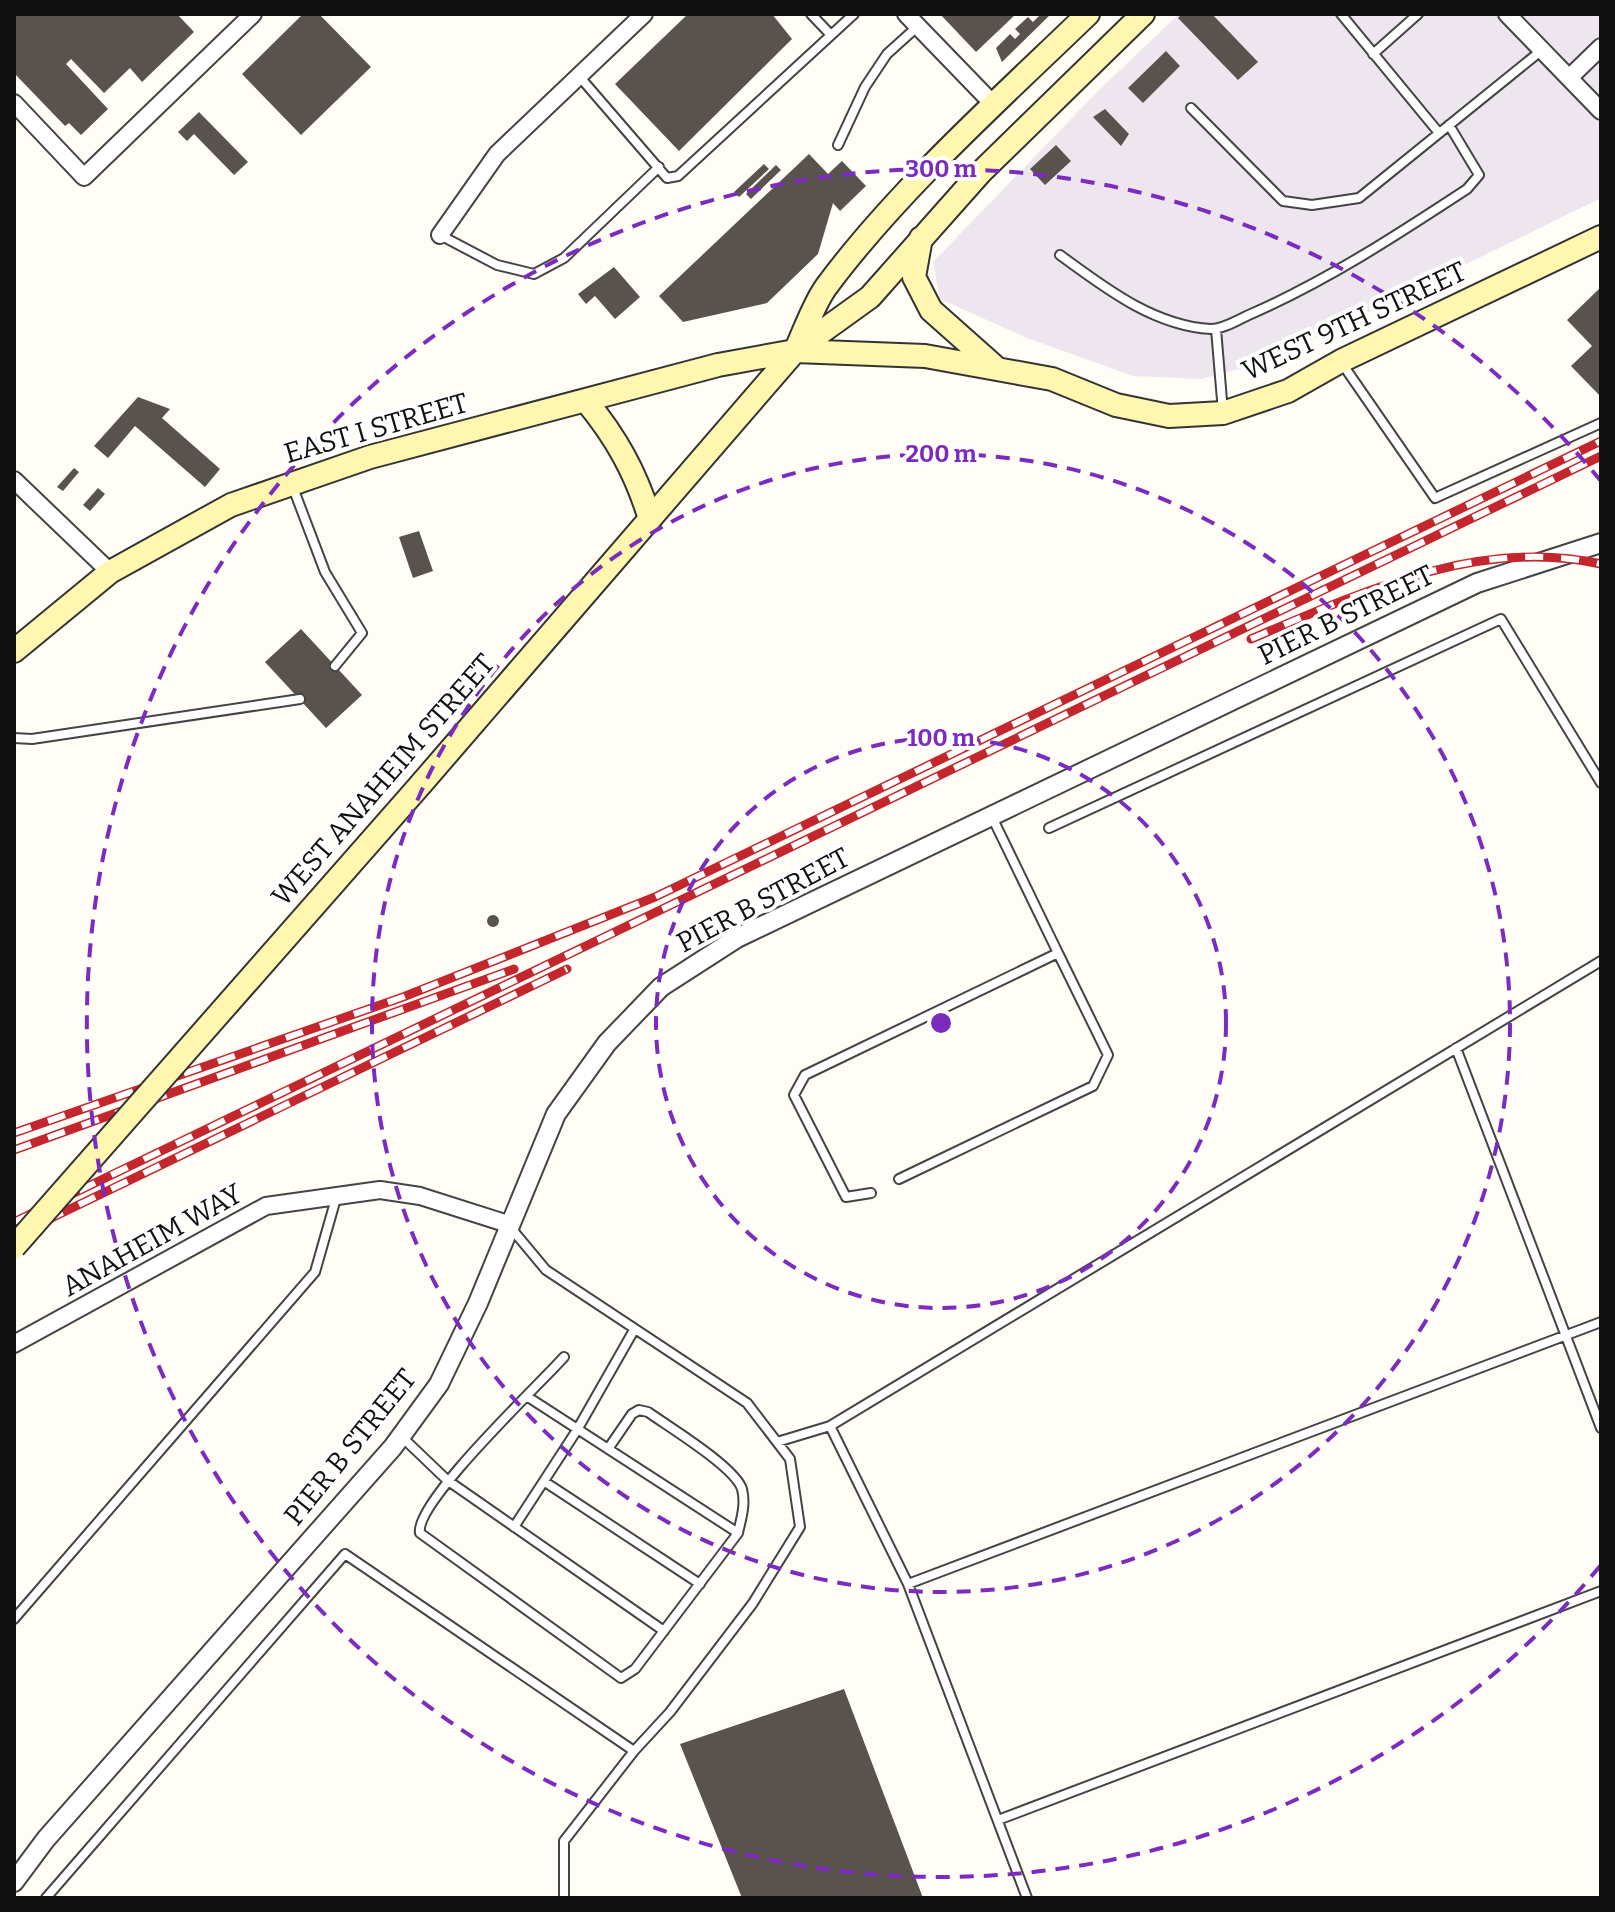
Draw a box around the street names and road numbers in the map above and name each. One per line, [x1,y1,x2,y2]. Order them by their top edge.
street label: WEST 9TH STREET [1237,255,1471,387]
street label: EAST I STREET [280,386,472,470]
street label: PIER B STREET [1253,558,1439,672]
street label: WEST ANAHEIM STREET [265,647,501,913]
street label: PIER B STREET [671,841,855,959]
street label: ANAHEIM WAY [56,1177,248,1303]
street label: PIER B STREET [277,1362,423,1532]

